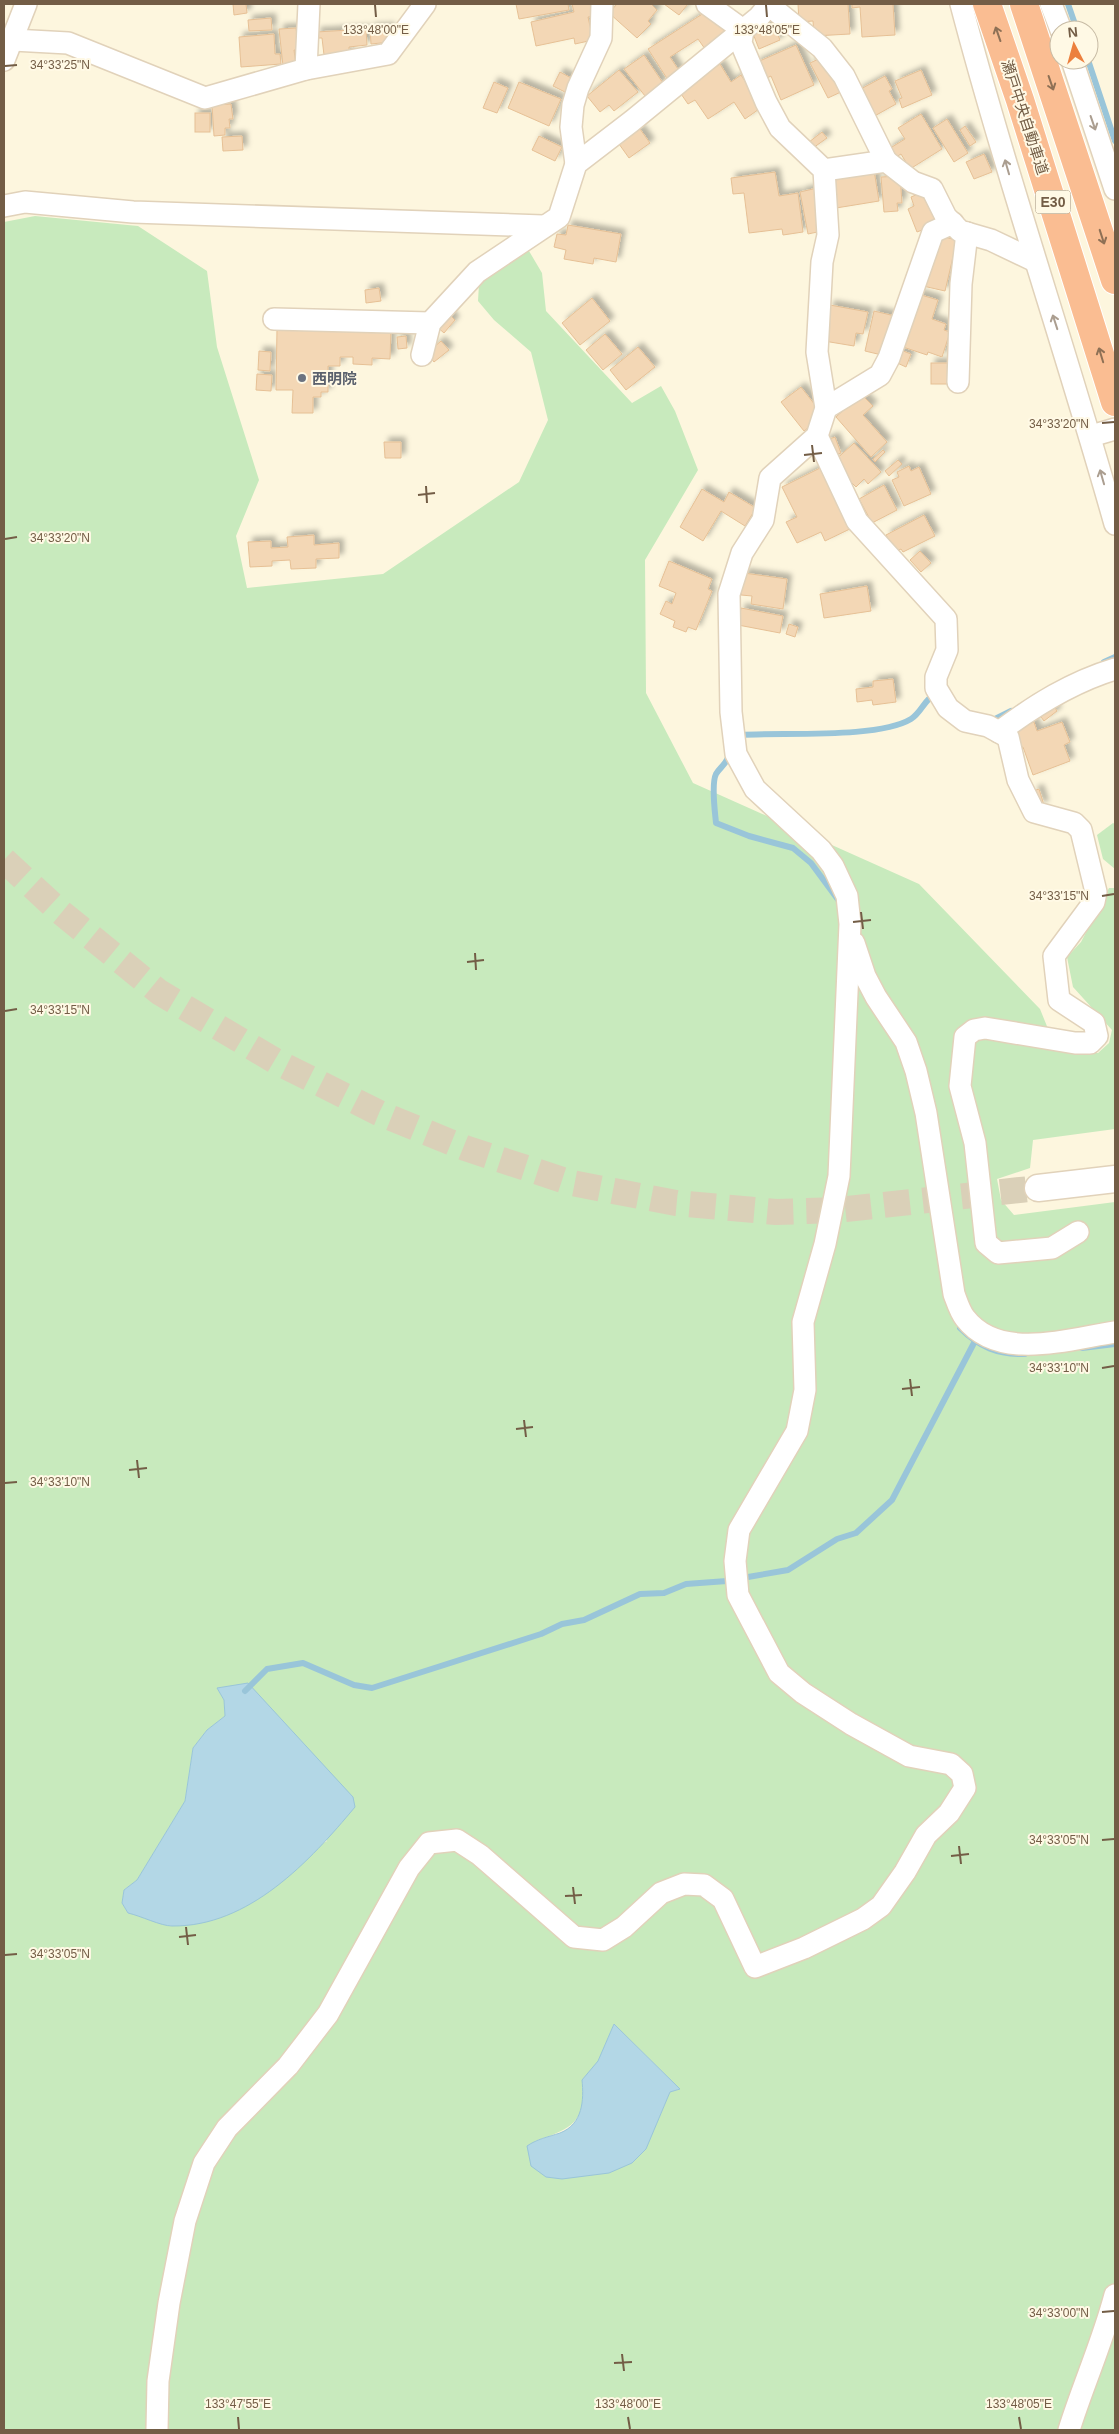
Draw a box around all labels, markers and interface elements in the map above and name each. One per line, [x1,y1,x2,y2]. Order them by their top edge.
north arrow [1049,20,1099,70]
text: 133°48'00"E [343,23,409,37]
text: 133°48'05"E [734,23,800,37]
text: N [1067,24,1079,41]
one-way arrow [992,26,1002,42]
street label: 瀬戸中央自動車道 [998,57,1052,177]
text: 34°33'25"N [30,58,90,72]
one-way arrow [1047,75,1056,90]
one-way arrow [1089,114,1098,130]
one-way arrow [1002,159,1012,175]
road number: E30 [1036,190,1070,213]
one-way arrow [1098,229,1107,245]
one-way arrow [1049,314,1059,330]
one-way arrow [1095,348,1105,364]
place label: 西明院 [312,370,357,387]
marker: 西明院 [296,372,308,384]
text: 34°33'20"N [1029,417,1089,431]
one-way arrow [1097,470,1106,486]
text: 34°33'20"N [30,531,90,545]
text: 34°33'15"N [1029,889,1089,903]
text: 34°33'15"N [30,1003,90,1017]
text: 34°33'10"N [1029,1361,1089,1375]
text: 34°33'10"N [30,1475,90,1489]
text: 34°33'05"N [1029,1833,1089,1847]
text: 34°33'05"N [30,1947,90,1961]
text: 34°33'00"N [1029,2306,1089,2320]
text: 133°47'55"E [205,2397,271,2411]
text: 133°48'00"E [595,2397,661,2411]
text: 133°48'05"E [986,2397,1052,2411]

